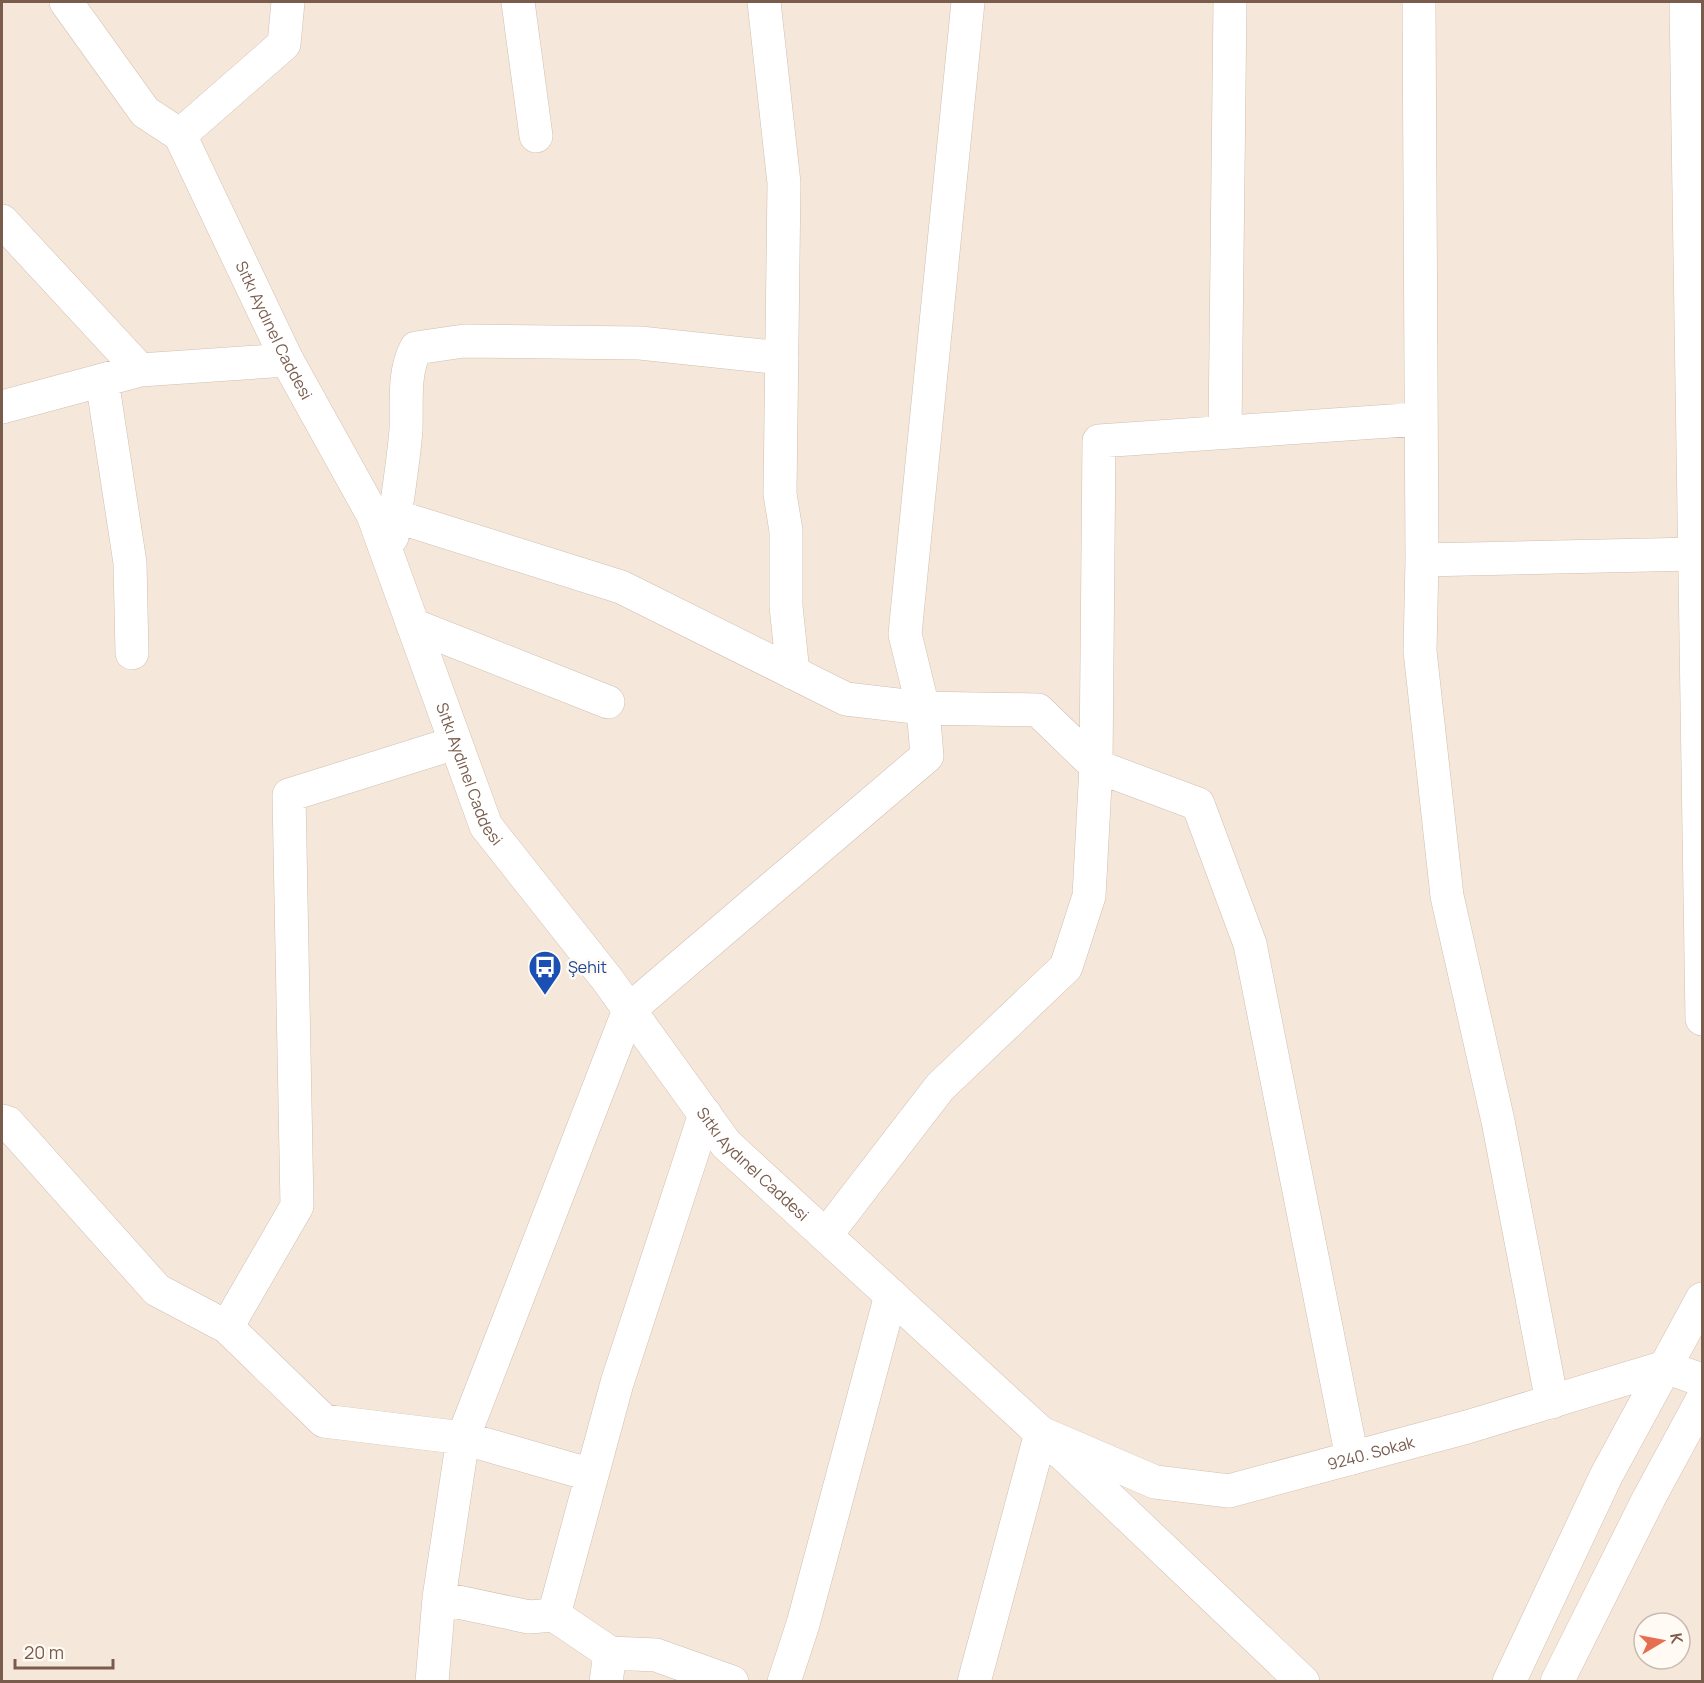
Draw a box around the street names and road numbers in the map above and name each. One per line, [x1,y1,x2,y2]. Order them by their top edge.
street label: Sıtkı Aydınel Caddesi [230,257,318,404]
street label: Sıtkı Aydınel Caddesi [431,699,508,850]
street label: Sıtkı Aydınel Caddesi [692,1103,814,1226]
street label: 9240. Sokak [1325,1430,1418,1475]

